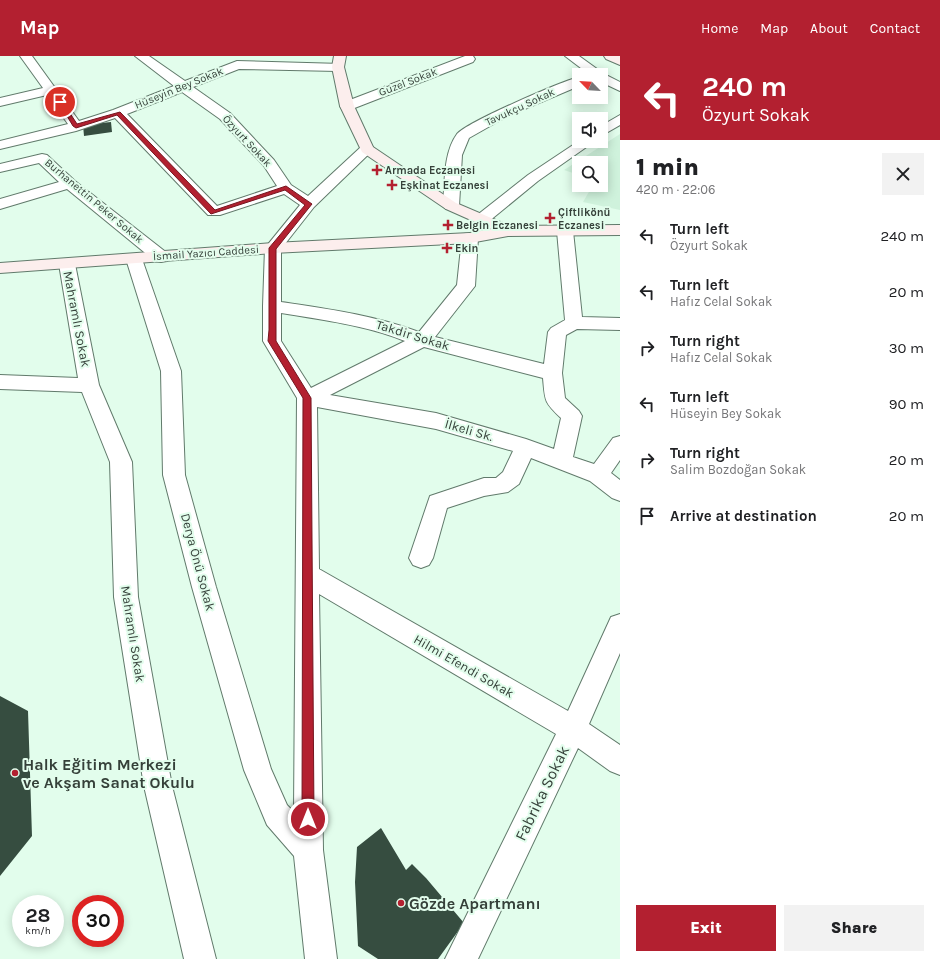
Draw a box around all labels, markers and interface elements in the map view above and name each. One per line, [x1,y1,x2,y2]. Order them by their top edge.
text: Map [20,17,59,39]
text: Home [701,20,738,37]
text: Map [760,20,788,37]
text: About [810,20,848,37]
text: Contact [870,20,920,37]
street label: Hüseyin Bey Sokak [133,64,225,112]
street label: Güzel Sokak [377,65,439,99]
north arrow [572,68,608,104]
map controls [572,68,608,192]
text: 240 m [702,70,787,103]
icon: left [636,72,688,124]
pin [43,85,77,119]
street label: Tavukçu Sokak [483,85,557,129]
icon: arrive [49,91,71,113]
text: Özyurt Sokak [702,104,810,126]
street label: Özyurt Sokak [220,112,275,170]
button: sound [572,112,608,148]
text: 1 min [636,153,699,181]
button: close [882,153,924,195]
street label: Burhanettin Peker Sokak [42,156,146,246]
button: search [572,156,608,192]
place label: Armada Eczanesi [385,164,475,177]
marker: Armada Eczanesi [372,165,382,175]
place label: Eşkinat Eczanesi [400,179,489,192]
marker: Eşkinat Eczanesi [387,180,397,190]
text: 420 m · 22:06 [636,182,715,197]
place label: Çiftlikönü Eczanesi [558,206,610,232]
marker: Çiftlikönü Eczanesi [545,213,555,223]
place label: Belgin Eczanesi [456,219,538,232]
marker: Belgin Eczanesi [443,220,453,230]
text: Turn left [670,220,729,238]
icon: left [636,225,658,247]
text: 240 m [880,227,924,245]
text: Özyurt Sokak [670,238,748,253]
street label: İsmail Yazıcı Caddesi [153,242,259,263]
place label: Ekin [455,242,478,255]
marker: Ekin [442,243,452,253]
street label: Mahramlı Sokak [60,270,94,368]
text: Turn left [670,276,729,294]
icon: left [636,281,658,303]
text: 20 m [889,283,924,301]
text: Hafız Celal Sokak [670,294,772,309]
street label: Takdir Sokak [374,317,452,353]
text: Turn right [670,332,740,350]
icon: right [636,337,658,359]
text: 30 m [889,339,924,357]
text: Hafız Celal Sokak [670,350,772,365]
text: Turn left [670,388,729,406]
icon: left [636,393,658,415]
text: 90 m [889,395,924,413]
text: Hüseyin Bey Sokak [670,406,782,421]
street label: İlkeli Sk. [443,416,495,444]
text: Turn right [670,444,740,462]
icon: right [636,449,658,471]
text: 20 m [889,451,924,469]
text: Salim Bozdoğan Sokak [670,462,806,477]
icon: arrive [636,505,658,527]
text: Arrive at destination [670,507,817,525]
text: 20 m [889,507,924,525]
street label: Derya Önü Sokak [178,511,219,612]
street label: Mahramlı Sokak [118,585,148,683]
street label: Hilmi Efendi Sokak [411,631,517,701]
street label: Fabrika Sokak [511,742,573,844]
place label: Halk Eğitim Merkezi ve Akşam Sanat Okulu [23,755,195,792]
marker: Halk Eğitim Merkezi ve Akşam Sanat Okulu [10,768,20,778]
position arrow [287,798,329,840]
place label: Gözde Apartmanı [409,894,541,913]
speed limit sign: 30 [72,895,124,947]
marker: Gözde Apartmanı [396,898,406,908]
text: 28 [25,904,51,927]
button: Exit [636,905,776,951]
button: Share [784,905,924,951]
text: km/h [25,925,51,937]

